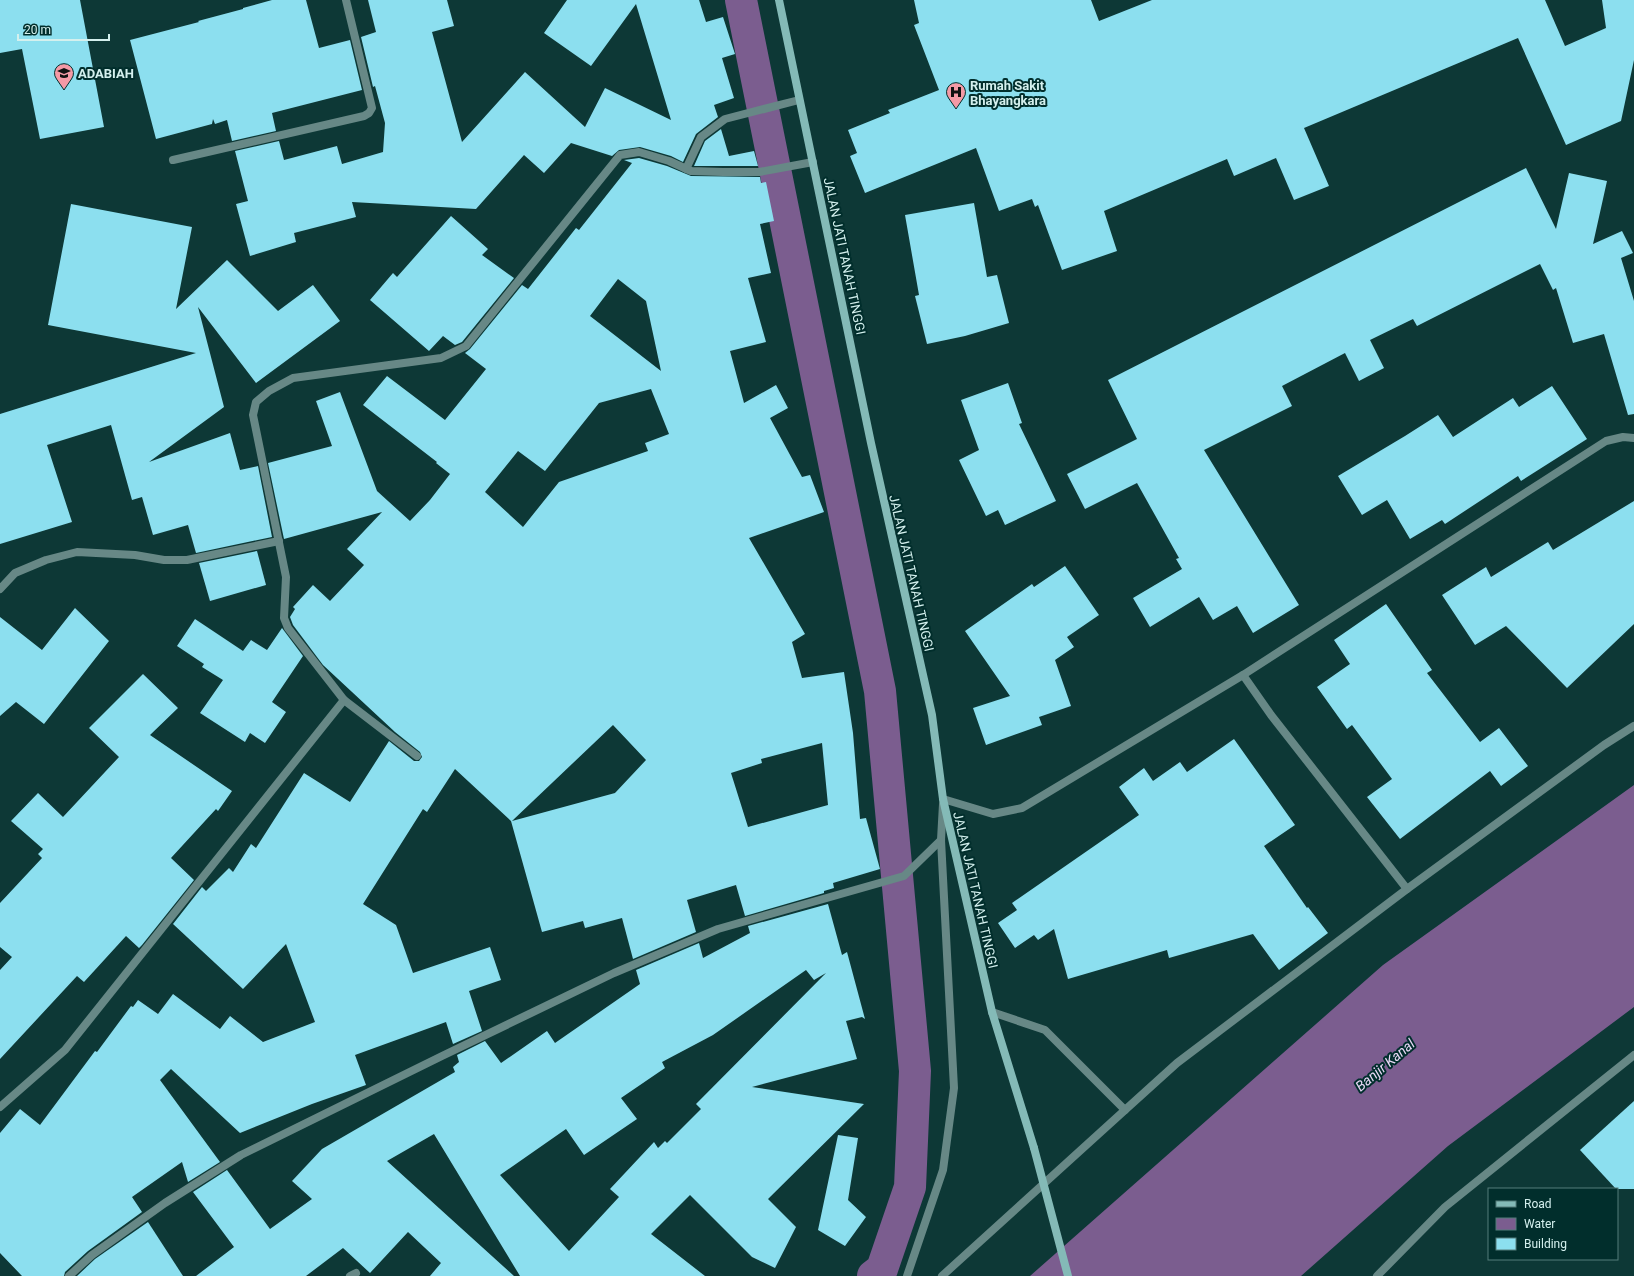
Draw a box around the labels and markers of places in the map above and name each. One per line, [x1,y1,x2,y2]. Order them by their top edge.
school or university icon: ADABIAH [53,62,75,90]
place label: ADABIAH [78,66,134,81]
place label: Rumah Sakit Bhayangkara [970,78,1046,108]
hospital icon: Rumah Sakit Bhayangkara [945,81,967,109]

